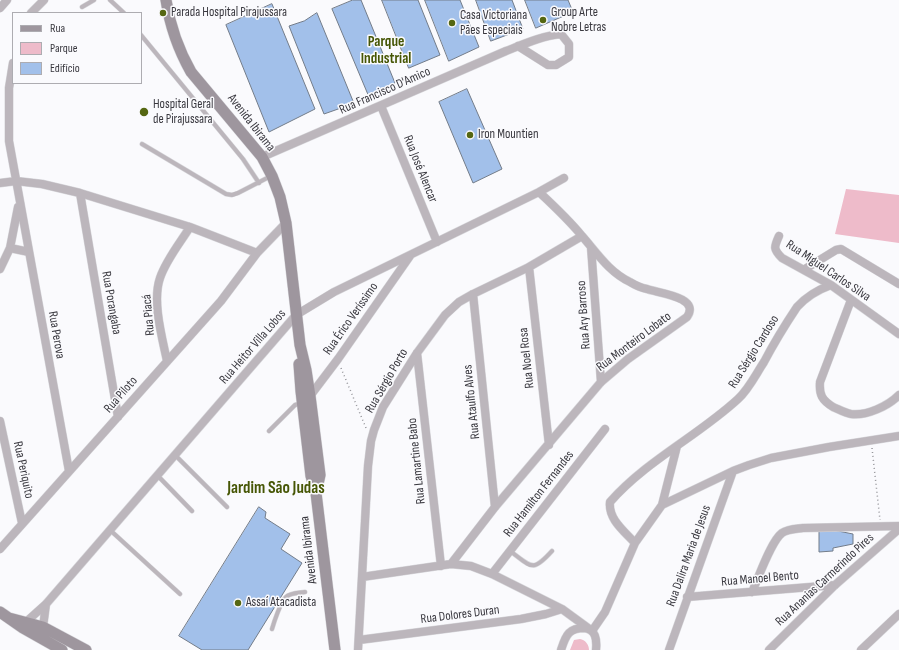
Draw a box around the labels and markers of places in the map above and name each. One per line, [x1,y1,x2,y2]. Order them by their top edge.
place label: Parada Hospital Pirajussara [171,5,287,21]
place label: Group Arte Nobre Letras [551,5,606,36]
marker: Parada Hospital Pirajussara [158,8,168,18]
place label: Casa Victoriana Pães Especiais [460,8,527,39]
marker: Group Arte Nobre Letras [538,15,548,25]
marker: Casa Victoriana Pães Especiais [447,18,457,28]
place label: Hospital Geral de Pirajussara [153,97,214,128]
marker: Hospital Geral de Pirajussara [138,106,150,118]
place label: Iron Mountien [478,127,539,143]
marker: Iron Mountien [465,130,475,140]
place label: Assaí Atacadista [246,595,316,611]
marker: Assaí Atacadista [233,598,243,608]

